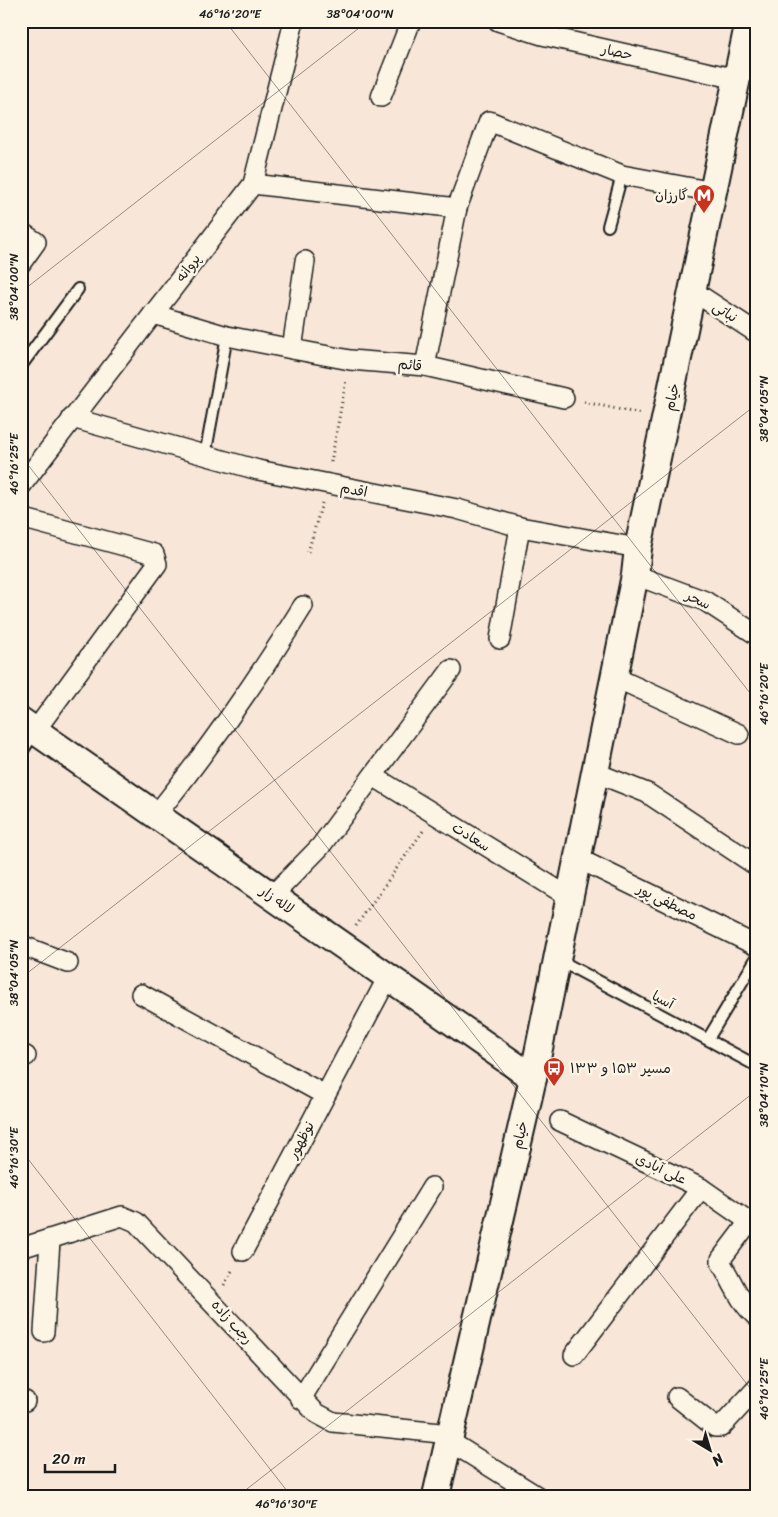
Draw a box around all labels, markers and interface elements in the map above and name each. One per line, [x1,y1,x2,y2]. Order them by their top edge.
text: 46°16'20"E [199,3,262,25]
text: 38°04'00"N [327,3,394,25]
street label: حصار [598,36,635,68]
place label: گارزان [655,183,688,208]
metro station icon: گارزان [692,183,716,214]
street label: پروانه [169,248,207,288]
text: 38°04'00"N [3,253,25,320]
street label: نباتی [707,294,743,330]
street label: قائم [397,351,423,379]
text: 38°04'05"N [753,375,775,442]
street label: خیام [657,381,687,413]
text: 46°16'25"E [3,432,25,495]
street label: اقدم [338,475,370,505]
street label: سحر [680,583,715,617]
text: 46°16'20"E [753,662,775,725]
street label: سعادت [447,815,495,859]
street label: مصطفی پور [632,876,702,927]
street label: لاله زار [254,878,299,921]
text: 38°04'05"N [3,939,25,1006]
street label: آسیا [647,984,679,1017]
bus stop icon: مسیر ۱۵۳ و ۱۳۳ [542,1056,566,1087]
place label: مسیر ۱۵۳ و ۱۳۳ [570,1056,671,1081]
text: 38°04'10"N [753,1062,775,1127]
street label: نوظهور [280,1117,321,1164]
street label: خیام [505,1119,535,1151]
text: 46°16'30"E [3,1126,25,1189]
street label: علی آبادی [631,1146,691,1192]
street label: رجب زاده [205,1294,259,1350]
text: 46°16'25"E [753,1357,775,1420]
north arrow [686,1424,736,1474]
scale bar [45,1442,115,1474]
text: 20 m [52,1446,86,1472]
text: N [706,1446,730,1473]
text: 46°16'30"E [255,1493,318,1515]

